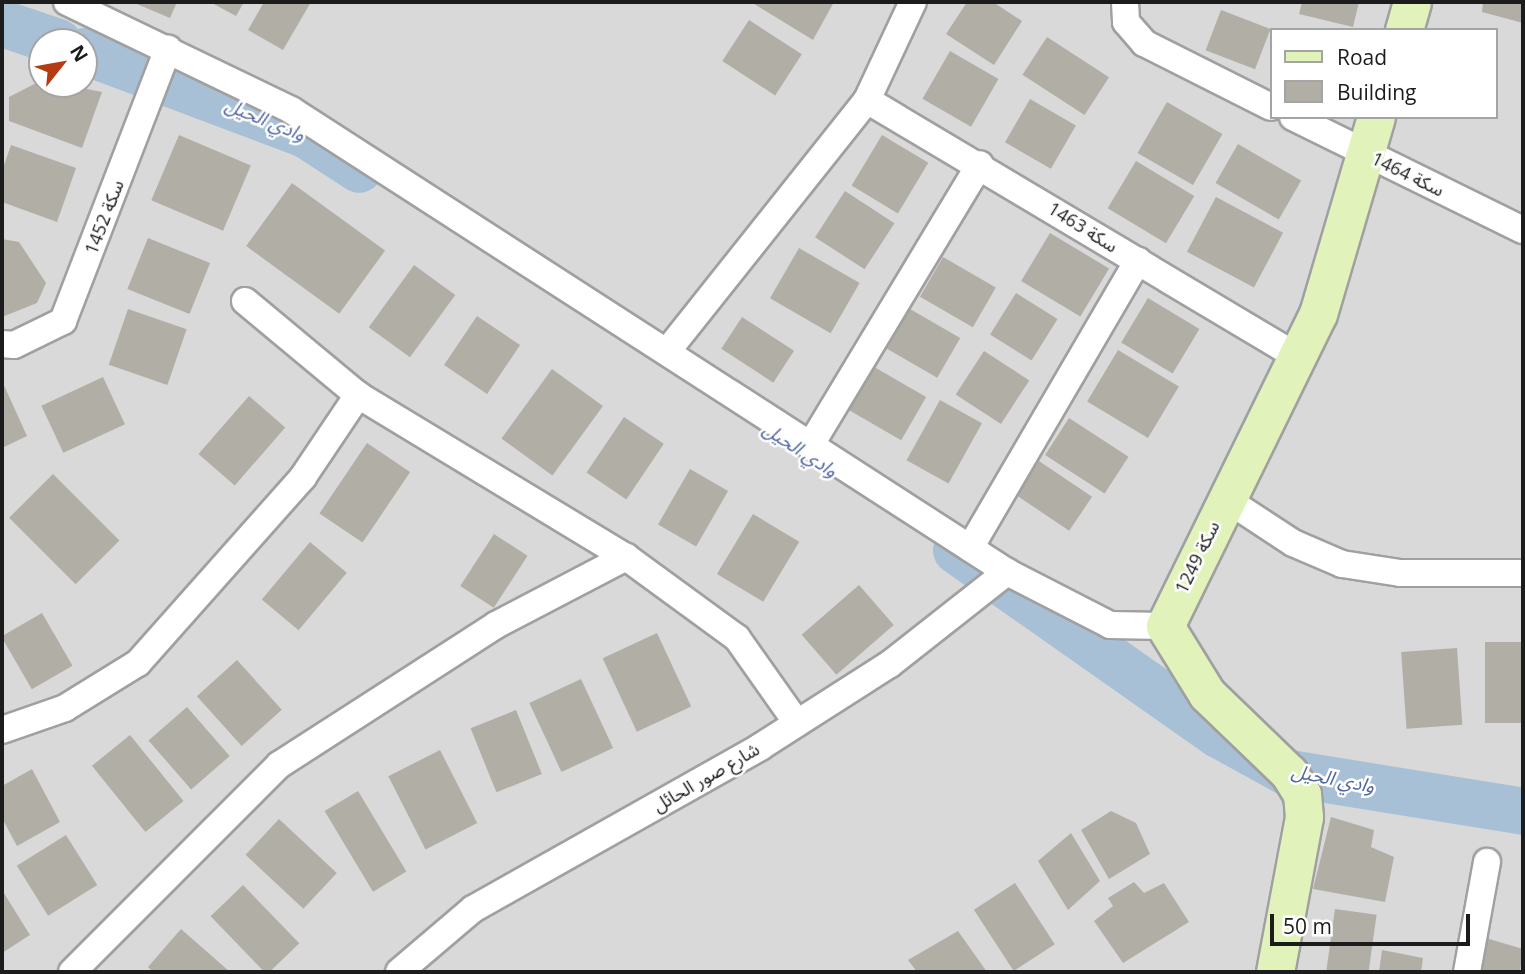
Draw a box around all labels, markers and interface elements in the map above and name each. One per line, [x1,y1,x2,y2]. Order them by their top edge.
north arrow [28,28,98,98]
legend [1270,28,1497,119]
text: N [64,40,94,67]
text: Road [1337,43,1387,71]
text: Building [1337,78,1416,106]
water label: وادي الحيل [222,94,308,146]
street label: سكة 1464 [1368,147,1448,201]
street label: سكة 1452 [80,177,128,257]
street label: سكة 1463 [1044,197,1122,257]
water label: وادي الحيل [759,418,841,482]
street label: سكة 1249 [1170,517,1224,597]
street label: شارع صور الحائل [649,738,763,816]
water label: وادي الحيل [1290,760,1376,798]
scale bar [1273,900,1472,944]
text: 50 m [1283,912,1332,940]

